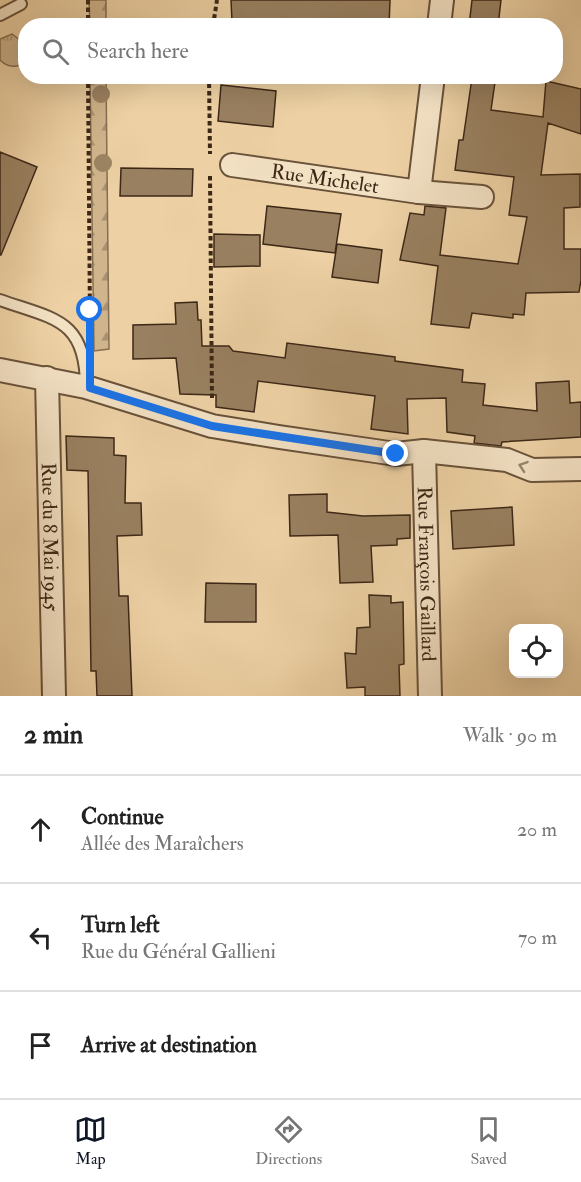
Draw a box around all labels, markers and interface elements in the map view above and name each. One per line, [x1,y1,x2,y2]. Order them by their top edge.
search box [18,18,563,84]
icon: search [39,35,72,68]
text: Search here [87,37,189,65]
street label: Rue Michelet [270,158,381,199]
route start [76,296,102,322]
route end [382,440,408,466]
one-way arrow [518,461,529,474]
street label: Rue du 8 Mai 1945 [36,462,65,612]
street label: Rue François Gaillard [412,486,442,662]
map controls [509,624,563,678]
button: locate [509,624,563,678]
text: 2 min [24,719,83,751]
text: Walk · 90 m [463,723,557,748]
text: Continue [81,803,164,831]
icon: ahead [24,813,57,846]
text: 20 m [517,817,557,842]
text: Allée des Maraîchers [81,831,244,856]
text: Turn left [81,911,160,939]
icon: left [24,921,57,954]
text: 70 m [518,925,557,950]
text: Rue du Général Gallieni [81,939,276,964]
icon: arrive [24,1029,57,1062]
text: Arrive at destination [81,1031,257,1059]
tab: Map [74,1113,107,1169]
tab: Directions [255,1113,322,1169]
tab: Saved [470,1113,507,1169]

